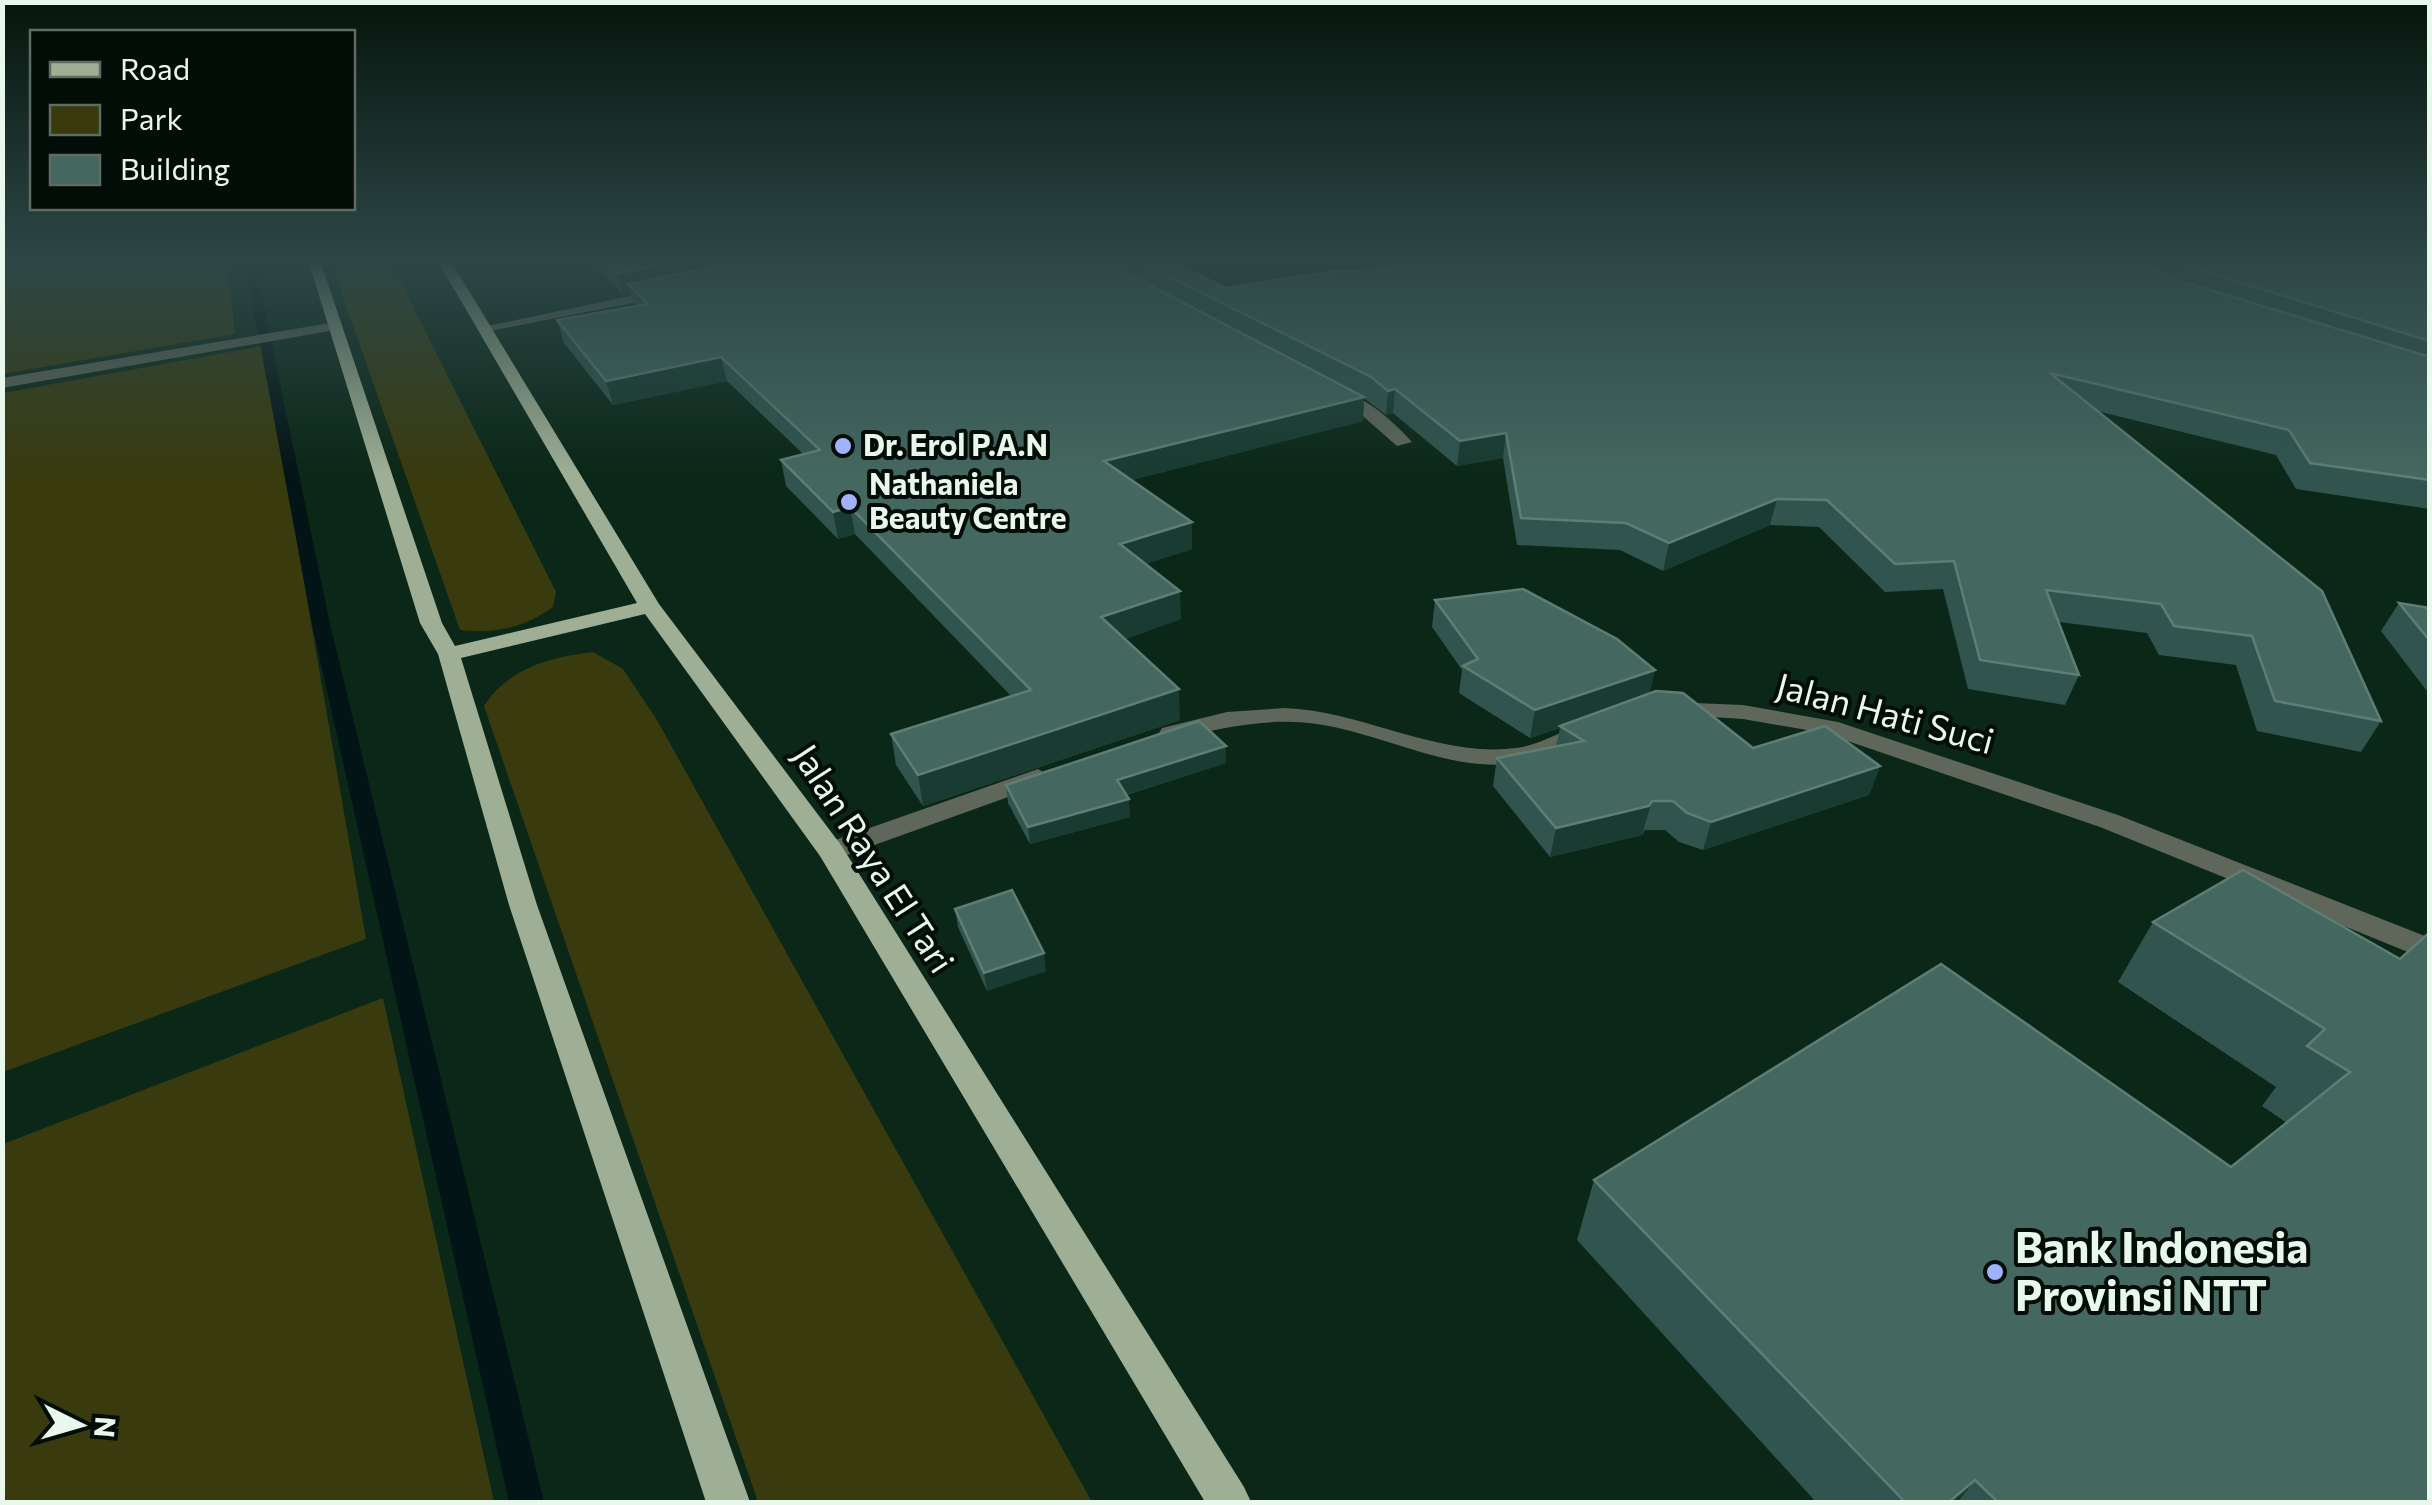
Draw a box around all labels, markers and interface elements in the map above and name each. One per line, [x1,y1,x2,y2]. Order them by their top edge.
legend [30,30,355,210]
text: Road [120,49,190,86]
text: Park [120,99,183,136]
text: Building [120,149,230,186]
place label: Dr. Erol P.A.N [863,425,1048,462]
marker: Dr. Erol P.A.N [832,435,854,457]
place label: Nathaniela Beauty Centre [869,464,1067,535]
marker: Nathaniela Beauty Centre [838,491,860,513]
street label: Jalan Hati Suci [1772,662,1999,761]
street label: Jalan Raya El Tari [785,735,965,980]
place label: Bank Indonesia Provinsi NTT [2015,1220,2308,1320]
marker: Bank Indonesia Provinsi NTT [1984,1261,2006,1283]
north arrow [30,1375,130,1475]
text: N [88,1415,124,1439]

